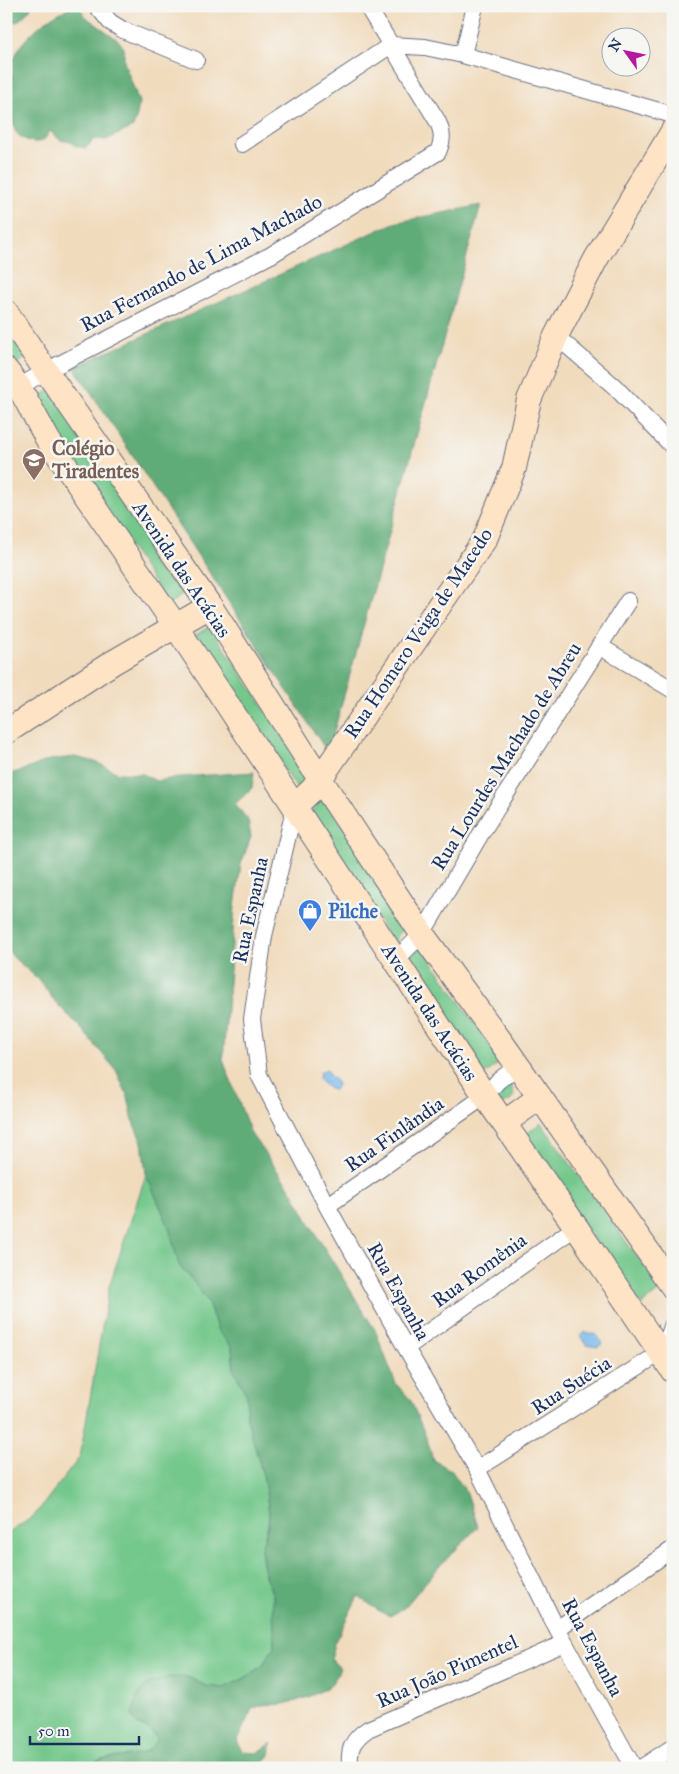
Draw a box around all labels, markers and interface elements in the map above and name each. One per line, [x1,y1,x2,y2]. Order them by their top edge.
north arrow [602,28,652,78]
text: N [605,35,626,55]
street label: Rua Fernando de Lima Machado [76,189,326,337]
place label: Colégio Tiradentes [51,436,140,483]
school or university icon: Colégio Tiradentes [21,447,47,481]
street label: Avenida das Acácias [127,495,237,642]
street label: Rua Homero Veiga de Macedo [339,523,498,743]
street label: Rua Lourdes Machado de Abreu [426,637,586,874]
street label: Rua Espanha [227,854,273,965]
shop icon: Pilche [297,898,323,932]
place label: Pilche [328,899,379,923]
street label: Avenida das Acácias [376,938,483,1085]
street label: Rua Finlândia [340,1091,449,1177]
street label: Rua Romênia [427,1227,531,1312]
street label: Rua Espanha [362,1238,436,1344]
street label: Rua Suécia [527,1350,616,1420]
street label: Rua Espanha [557,1594,629,1701]
street label: Rua João Pimentel [373,1629,522,1714]
scale bar [30,1714,139,1746]
text: 50 m [38,1722,70,1740]

